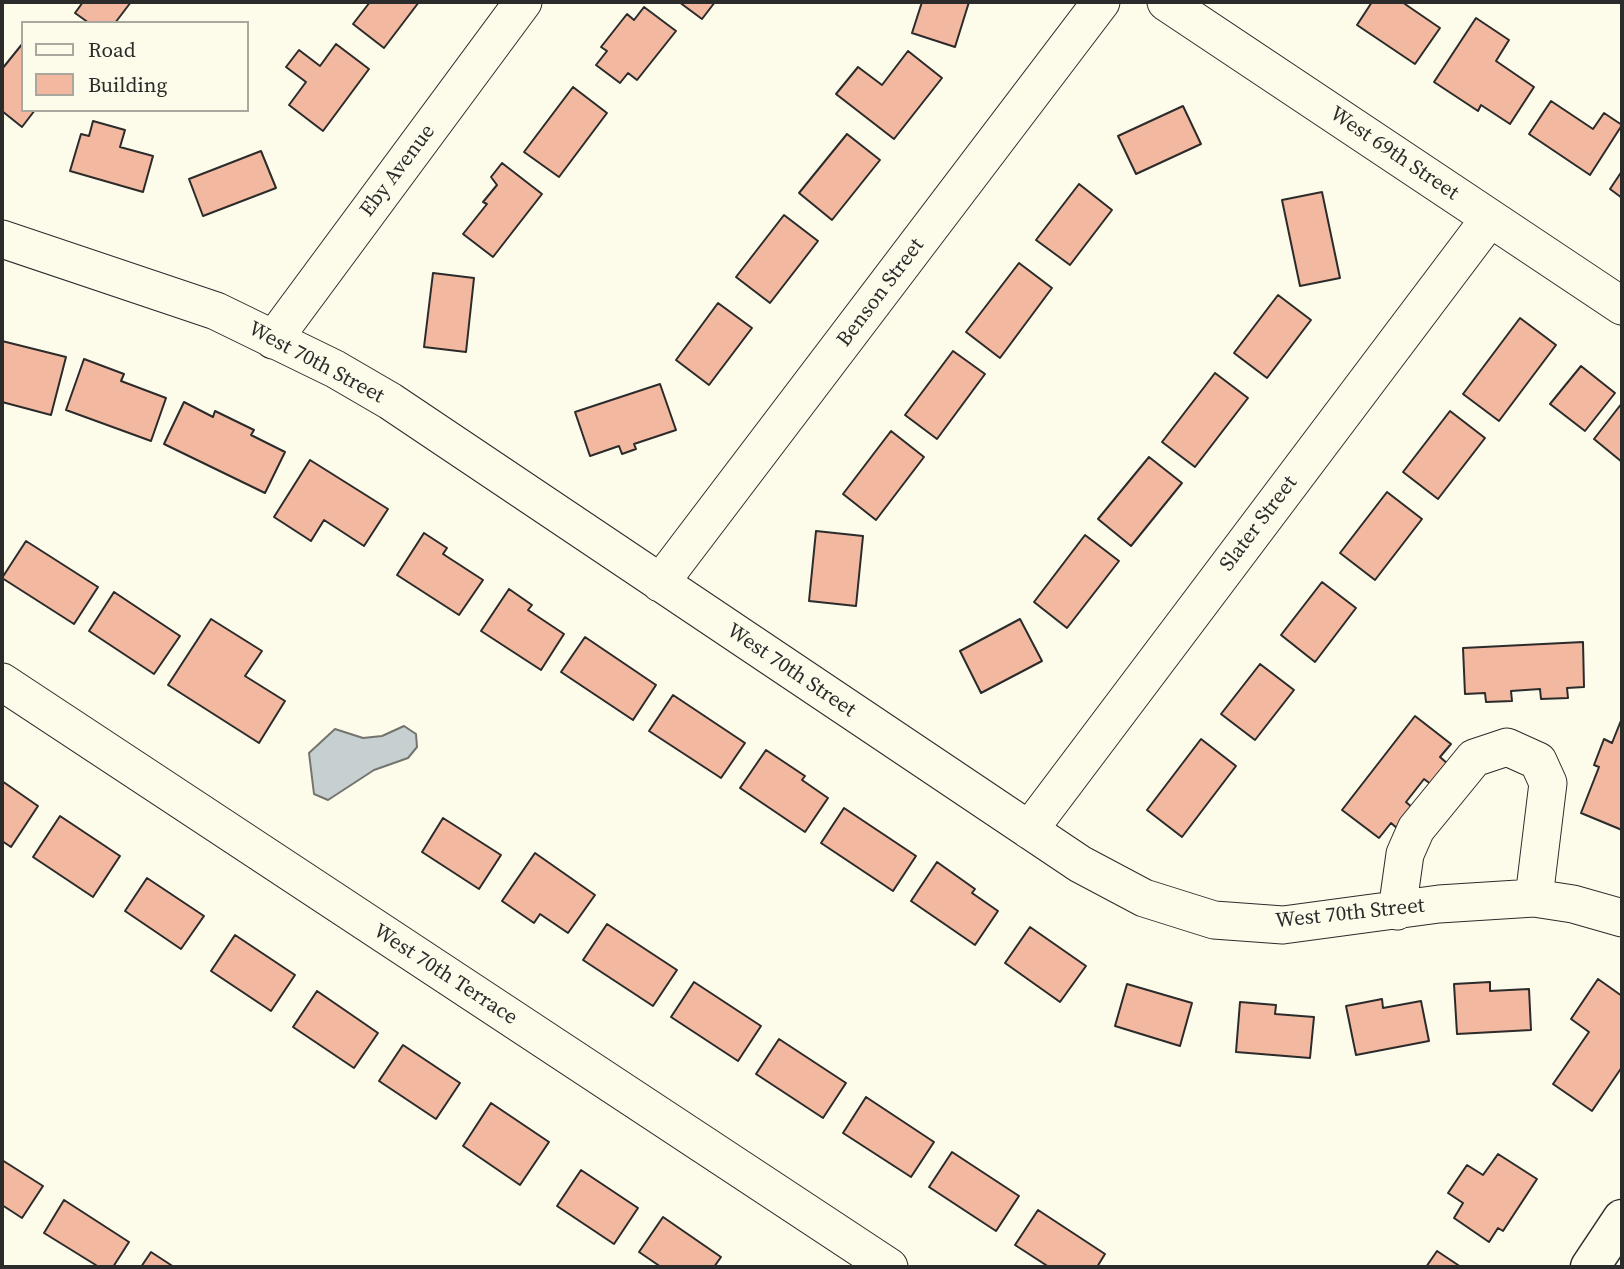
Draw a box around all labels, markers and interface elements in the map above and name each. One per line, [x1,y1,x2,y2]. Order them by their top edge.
legend [21,21,248,112]
text: Road [88,35,136,64]
text: Building [88,70,167,99]
street label: West 69th Street [1325,102,1463,206]
street label: Eby Avenue [355,120,441,222]
street label: Benson Street [832,234,930,352]
street label: West 70th Street [244,317,388,409]
street label: Slater Street [1215,471,1303,577]
street label: West 70th Street [722,619,860,723]
street label: West 70th Street [1274,894,1426,934]
street label: West 70th Terrace [368,919,522,1031]

